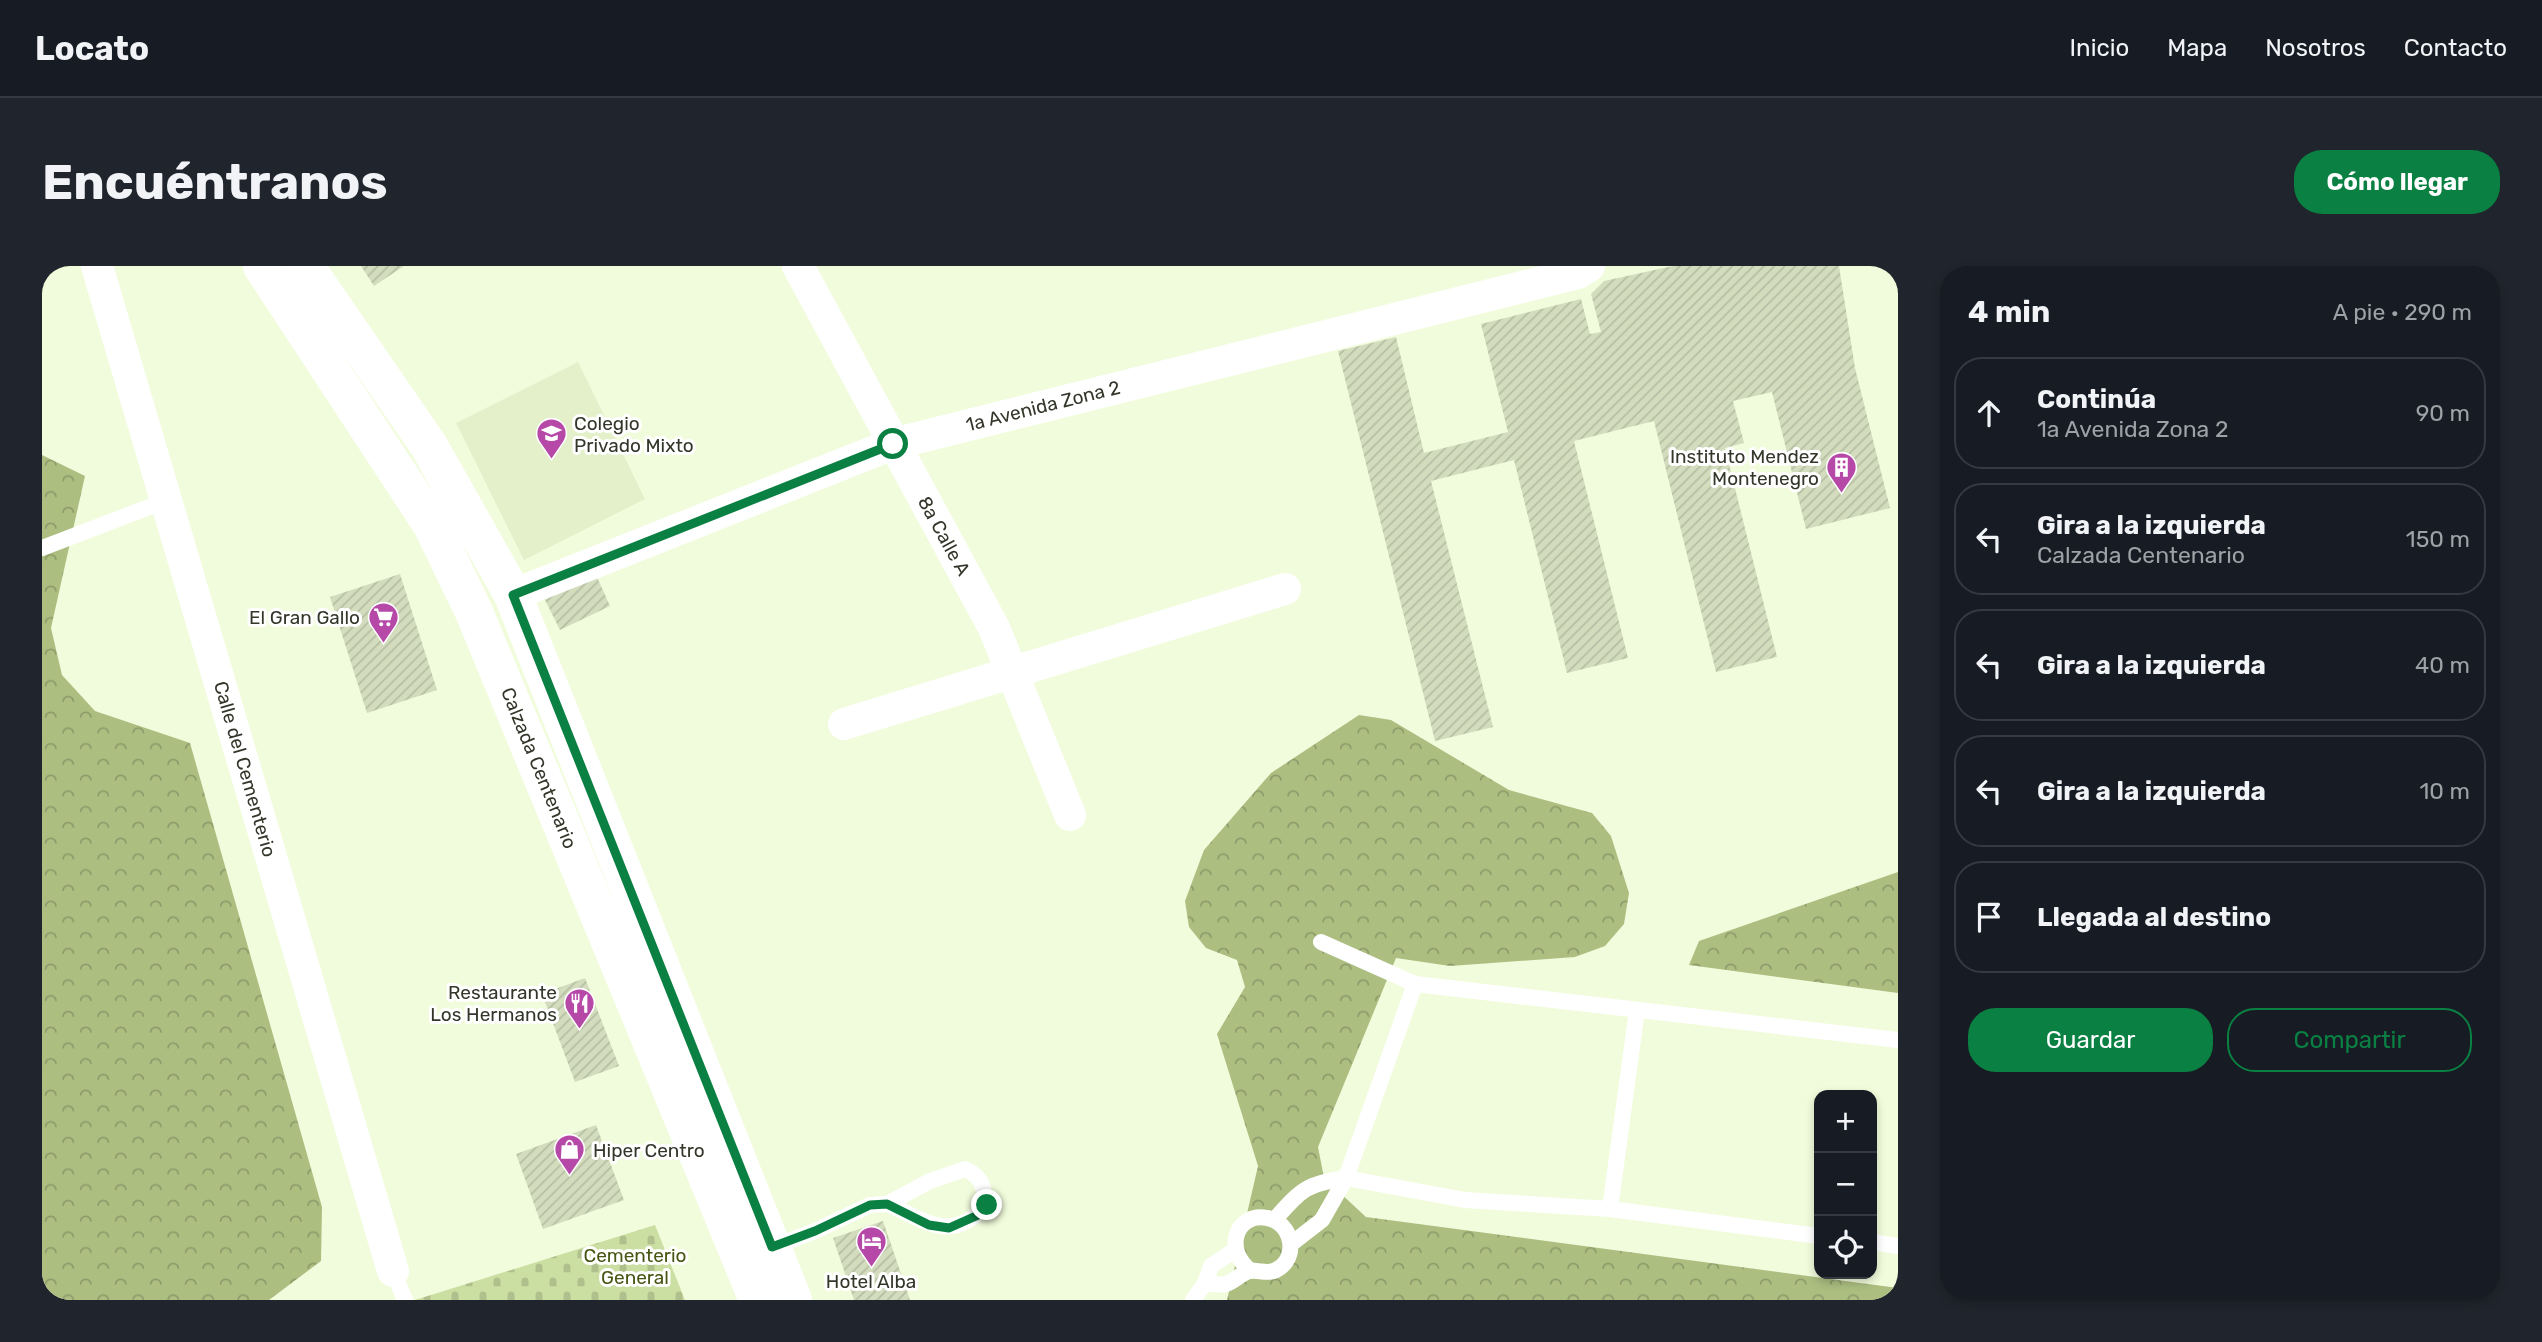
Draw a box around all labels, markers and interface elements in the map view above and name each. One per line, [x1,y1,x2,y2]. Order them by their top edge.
text: Locato [35,29,149,68]
text: Inicio [2070,34,2129,62]
text: Mapa [2167,34,2227,62]
text: Nosotros [2265,34,2366,62]
text: Contacto [2404,34,2507,62]
button: Cómo llegar [2294,150,2500,214]
text: Encuéntranos [42,153,388,211]
text: 4 min [1968,294,2050,330]
text: A pie · 290 m [2333,298,2472,326]
street label: 1a Avenida Zona 2 [964,376,1122,436]
text: Continúa [2037,384,2156,415]
icon: ahead [1970,394,2008,432]
text: 90 m [2416,399,2470,427]
place label: Colegio Privado Mixto [574,412,694,457]
text: 1a Avenida Zona 2 [2037,415,2228,443]
school or university icon: Colegio Privado Mixto [534,417,568,461]
route start [877,428,908,459]
place label: Instituto Mendez Montenegro [1670,445,1819,490]
building icon: Instituto Mendez Montenegro [1825,450,1859,494]
street label: 8a Calle A [913,492,975,580]
text: Gira a la izquierda [2037,510,2266,541]
icon: left [1970,520,2008,558]
text: 150 m [2406,525,2470,553]
text: Calzada Centenario [2037,541,2245,569]
supermarket icon: El Gran Gallo [366,600,400,644]
place label: El Gran Gallo [249,606,360,629]
icon: left [1970,646,2008,684]
text: Gira a la izquierda [2037,650,2266,681]
text: 40 m [2415,651,2470,679]
street label: Calle del Cementerio [209,678,281,860]
street label: Calzada Centenario [496,684,582,852]
icon: left [1970,772,2008,810]
text: Gira a la izquierda [2037,776,2266,807]
text: 10 m [2419,777,2470,805]
icon: arrive [1970,898,2008,936]
text: Llegada al destino [2037,902,2271,933]
place label: Restaurante Los Hermanos [430,981,557,1026]
restaurant icon: Restaurante Los Hermanos [563,986,597,1030]
button: Guardar [1968,1008,2213,1072]
button: Compartir [2227,1008,2472,1072]
map controls [1814,1090,1877,1279]
button: + [1814,1090,1877,1153]
shop icon: Hiper Centro [553,1133,587,1177]
place label: Hiper Centro [593,1139,705,1162]
button: − [1814,1153,1877,1216]
route end [971,1189,1002,1220]
button: locate [1814,1216,1877,1279]
hotel icon: Hotel Alba [854,1225,888,1269]
park label: Cementerio General [584,1244,687,1289]
place label: Hotel Alba [826,1270,916,1293]

